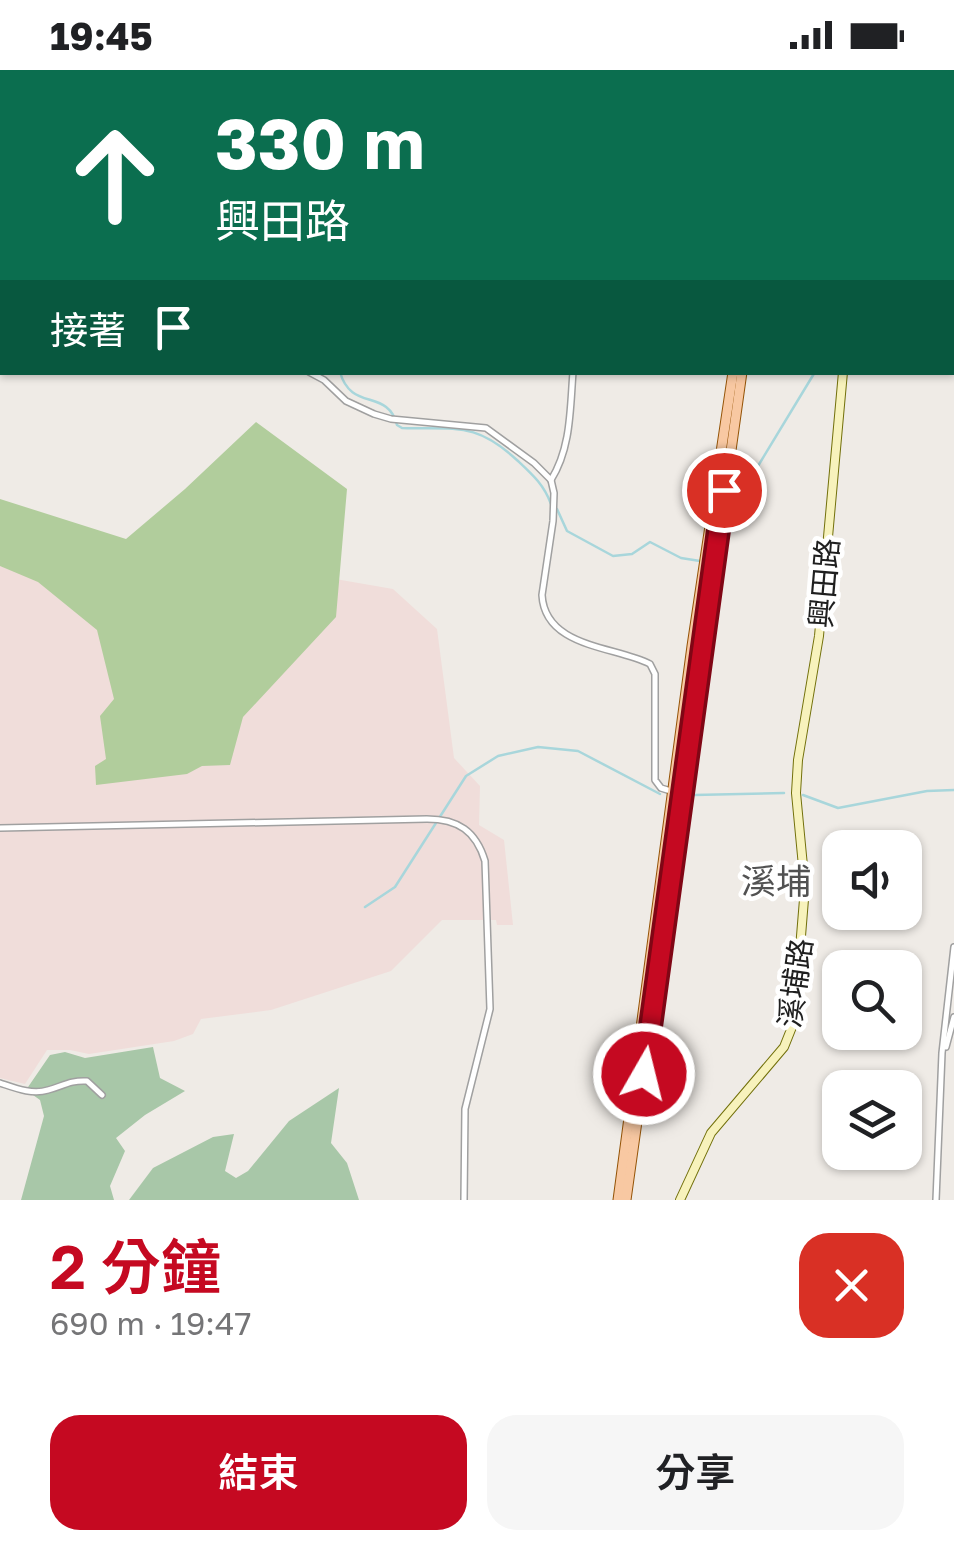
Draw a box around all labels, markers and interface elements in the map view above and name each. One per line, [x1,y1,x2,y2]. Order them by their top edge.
text: 19:45 [50,13,153,58]
text: 330 m [215,100,425,184]
icon: ahead [50,110,180,240]
text: 興田路 [215,193,350,247]
icon: arrive [146,300,201,355]
text: 接著 [50,307,126,352]
pin [682,448,767,533]
icon: arrive [697,463,752,518]
street label: 興田路 [802,537,846,629]
map controls [822,830,922,1170]
button: sound [822,830,922,930]
district label: 溪埔 [741,860,811,902]
street label: 溪埔路 [771,936,819,1030]
button: search [822,950,922,1050]
position arrow [592,1022,696,1126]
button: layers [822,1070,922,1170]
text: 2 分鐘 [50,1230,221,1302]
button: close [799,1233,904,1338]
text: 690 m · 19:47 [50,1304,251,1342]
button: 結束 [50,1415,467,1530]
button: 分享 [487,1415,904,1530]

